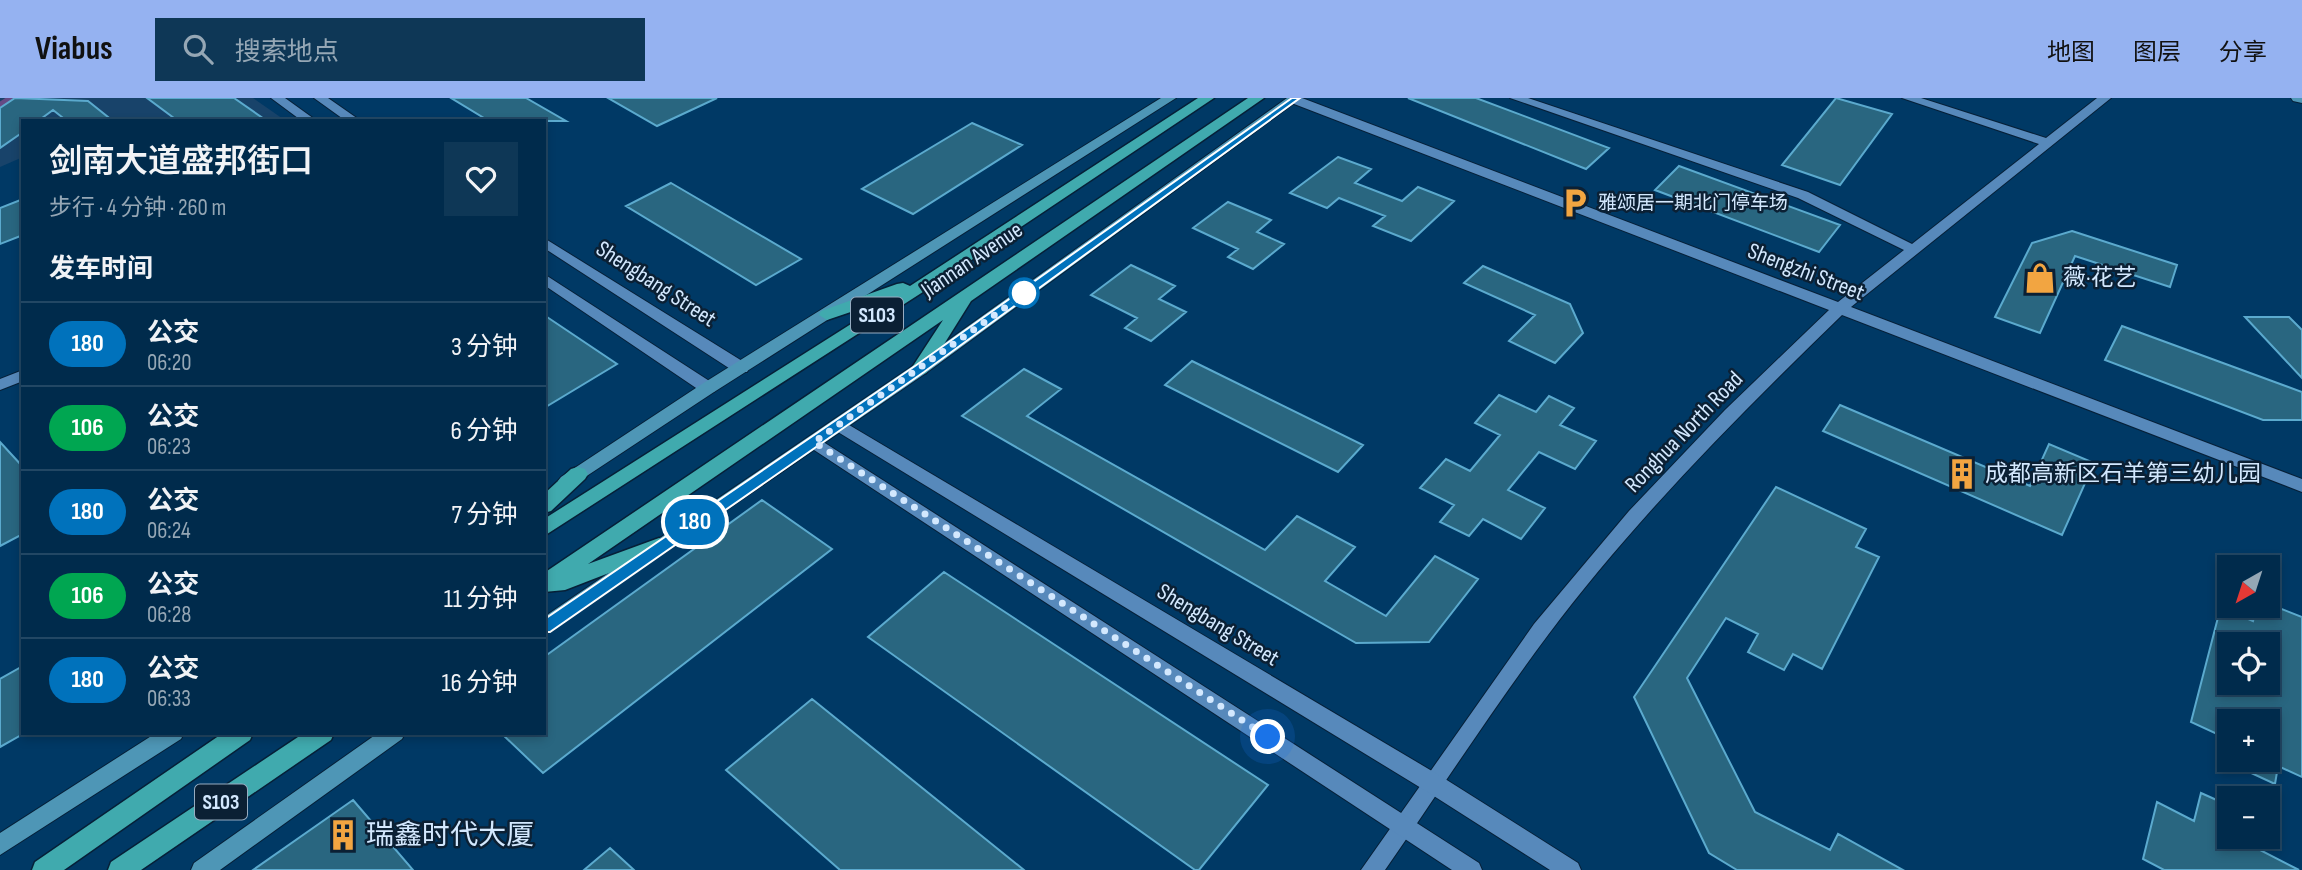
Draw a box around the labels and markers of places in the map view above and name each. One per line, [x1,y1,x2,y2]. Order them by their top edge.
parking icon: 雅颂居一期北门停车场 [1558,186,1592,220]
place label: 雅颂居一期北门停车场 [1598,192,1788,215]
shop icon: 薇·花艺 [2023,261,2057,295]
place label: 薇·花艺 [2063,264,2137,292]
unlabelled marker [1009,278,1039,308]
building icon: 成都高新区石羊第三幼儿园 [1945,457,1979,491]
place label: 成都高新区石羊第三幼儿园 [1985,460,2261,488]
building icon: 瑞鑫时代大厦 [326,818,360,852]
place label: 瑞鑫时代大厦 [366,819,534,852]

